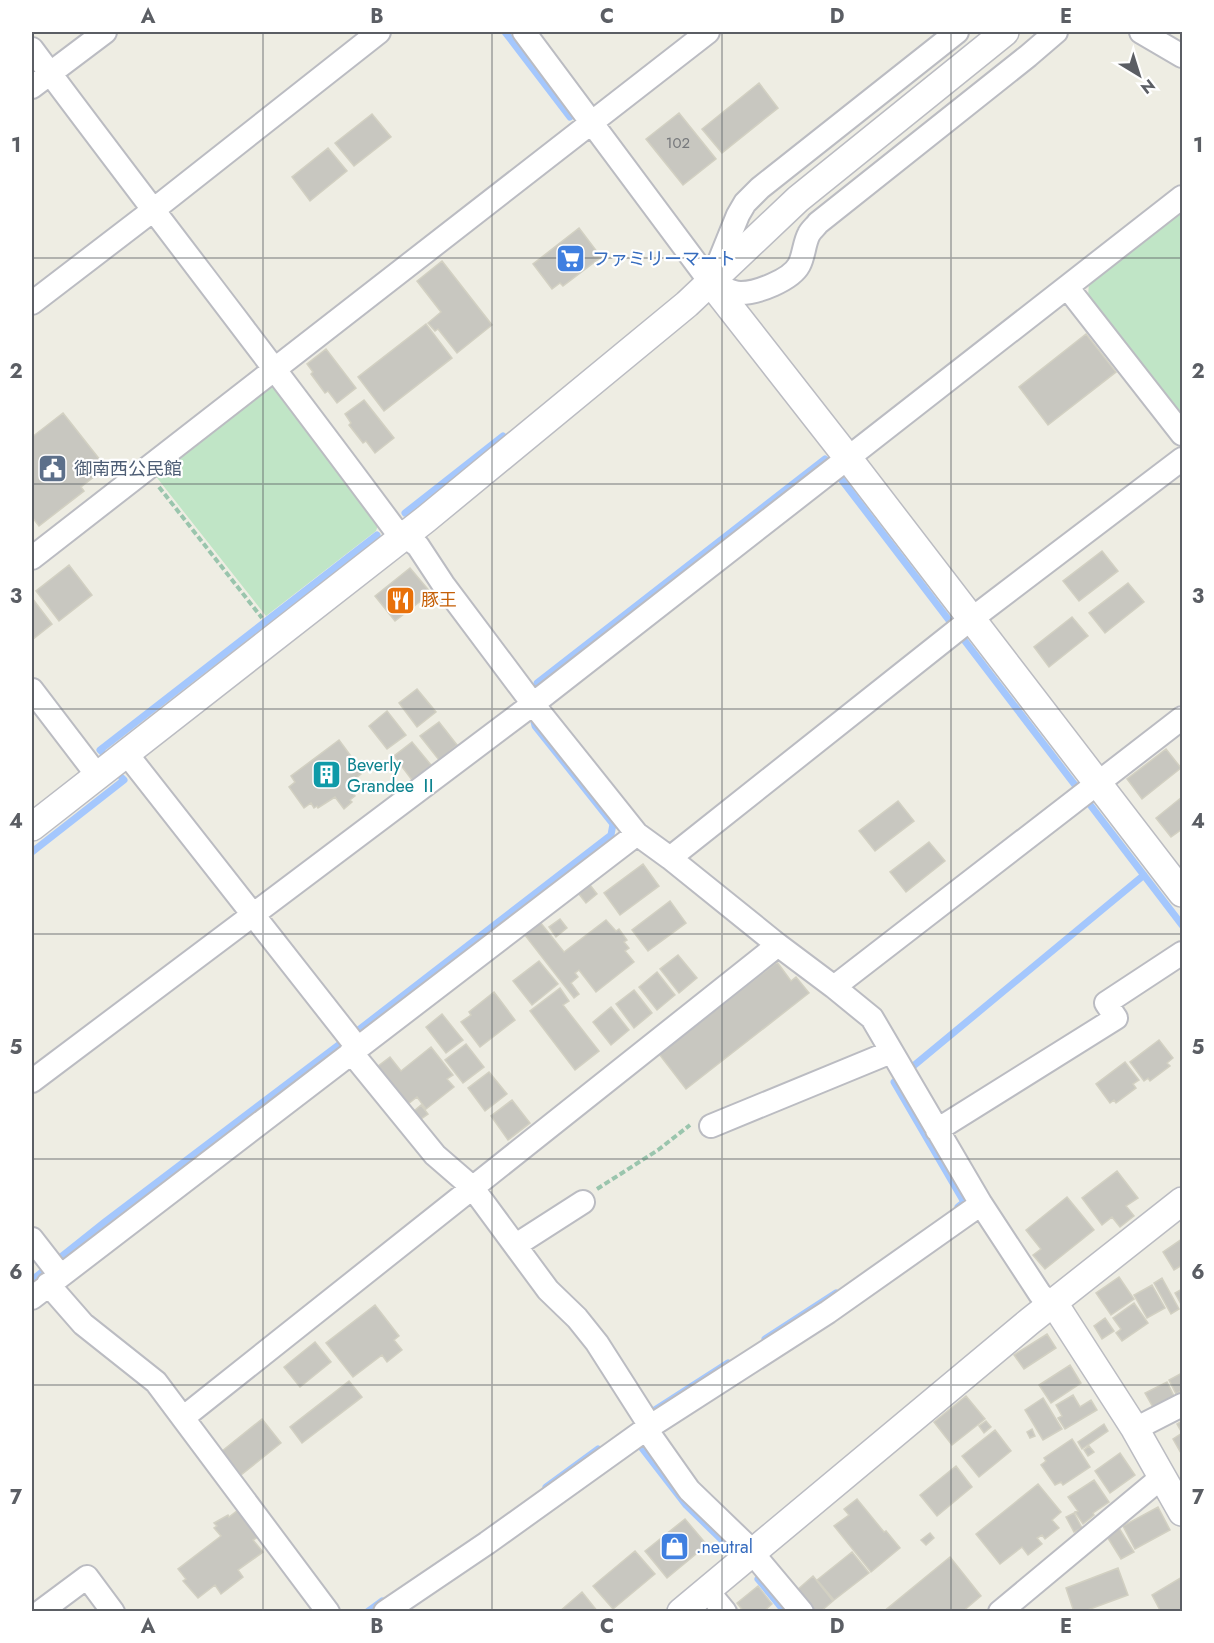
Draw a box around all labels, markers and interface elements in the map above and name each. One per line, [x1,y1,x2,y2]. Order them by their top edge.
text: A [140,2,156,31]
text: B [370,2,384,31]
text: C [600,2,614,31]
text: D [830,2,844,31]
text: E [1060,2,1072,31]
north arrow [1109,45,1169,105]
text: N [1136,73,1160,99]
text: 1 [11,131,21,160]
text: 1 [1193,131,1203,160]
house number: 102 [666,132,690,154]
supermarket icon: ファミリーマート [555,243,587,275]
place label: ファミリーマート [592,246,736,272]
text: 2 [9,357,23,386]
text: 2 [1191,357,1205,386]
public building icon: 御南西公民館 [37,453,69,485]
place label: 御南西公民館 [74,456,182,482]
text: 3 [10,582,22,611]
text: 3 [1192,582,1204,611]
restaurant icon: 豚王 [384,584,416,616]
place label: 豚王 [421,587,457,613]
place label: Beverly Grandee Ⅱ [347,752,437,799]
building icon: Beverly Grandee Ⅱ [310,759,342,791]
text: 4 [9,807,23,836]
text: 4 [1191,807,1205,836]
text: 5 [10,1033,23,1062]
text: 5 [1192,1033,1205,1062]
text: 6 [9,1258,23,1287]
text: 6 [1191,1258,1205,1287]
text: 7 [10,1483,23,1512]
text: 7 [1192,1483,1205,1512]
shop icon: .neutral [659,1531,691,1563]
place label: .neutral [696,1534,753,1560]
text: A [140,1612,156,1641]
text: B [370,1612,384,1641]
text: C [600,1612,614,1641]
text: D [830,1612,844,1641]
text: E [1060,1612,1072,1641]

